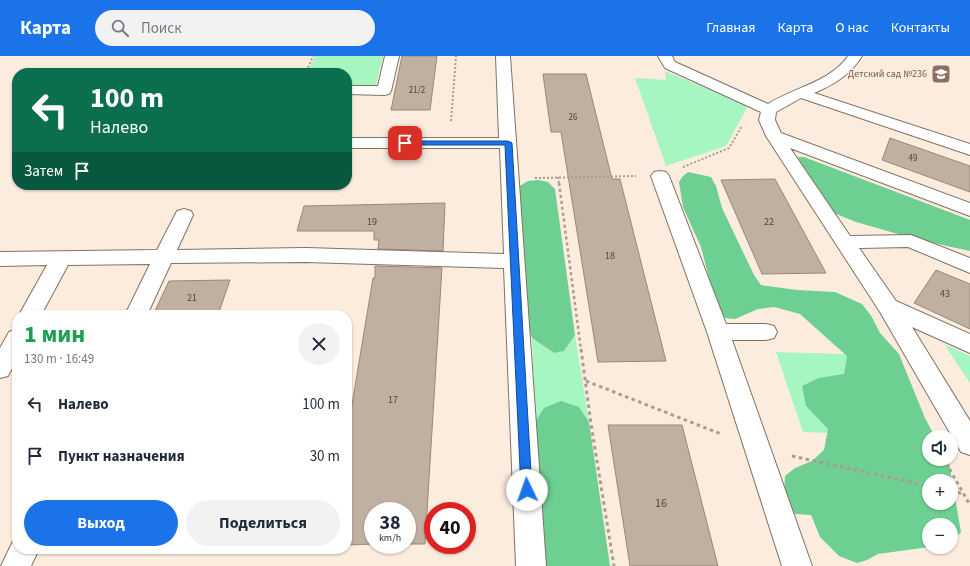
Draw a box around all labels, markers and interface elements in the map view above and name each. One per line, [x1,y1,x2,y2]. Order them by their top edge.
search box [95,10,375,46]
text: Карта [20,15,71,42]
icon: search [109,17,131,39]
text: Поиск [141,18,182,39]
text: Главная [706,18,755,38]
text: Карта [777,18,813,38]
text: О нас [835,18,869,38]
text: Контакты [891,18,950,38]
school or university icon: Детский сад №236 [930,63,952,85]
place label: Детский сад №236 [848,67,927,81]
text: 100 m [90,78,164,118]
icon: left [24,84,76,136]
house number: 21/2 [409,84,426,97]
house number: 26 [569,111,578,124]
text: Налево [90,115,148,140]
pin [388,126,422,160]
icon: arrive [394,132,416,154]
house number: 49 [909,152,918,165]
icon: arrive [71,160,93,182]
text: Затем [24,161,63,182]
house number: 19 [367,215,377,229]
house number: 22 [764,215,774,229]
house number: 18 [605,249,615,263]
house number: 43 [940,287,950,301]
house number: 21 [187,291,197,305]
text: 1 мин [24,317,85,352]
button: close [298,323,340,365]
text: 130 m · 16:49 [24,350,94,368]
icon: left [24,393,46,415]
house number: 17 [388,393,398,407]
text: Налево [58,394,109,415]
text: 100 m [302,394,340,415]
map controls [922,430,958,554]
button: sound [922,430,958,466]
icon: arrive [24,445,46,467]
text: Пункт назначения [58,446,185,467]
text: 30 m [310,446,340,467]
position arrow [506,469,548,511]
button: + [922,474,958,510]
house number: 16 [655,495,667,512]
button: Выход [24,500,178,546]
button: Поделиться [186,500,340,546]
speed limit sign: 40 [424,502,476,554]
text: 38 [379,509,401,537]
button: − [922,518,958,554]
text: km/h [379,531,401,545]

